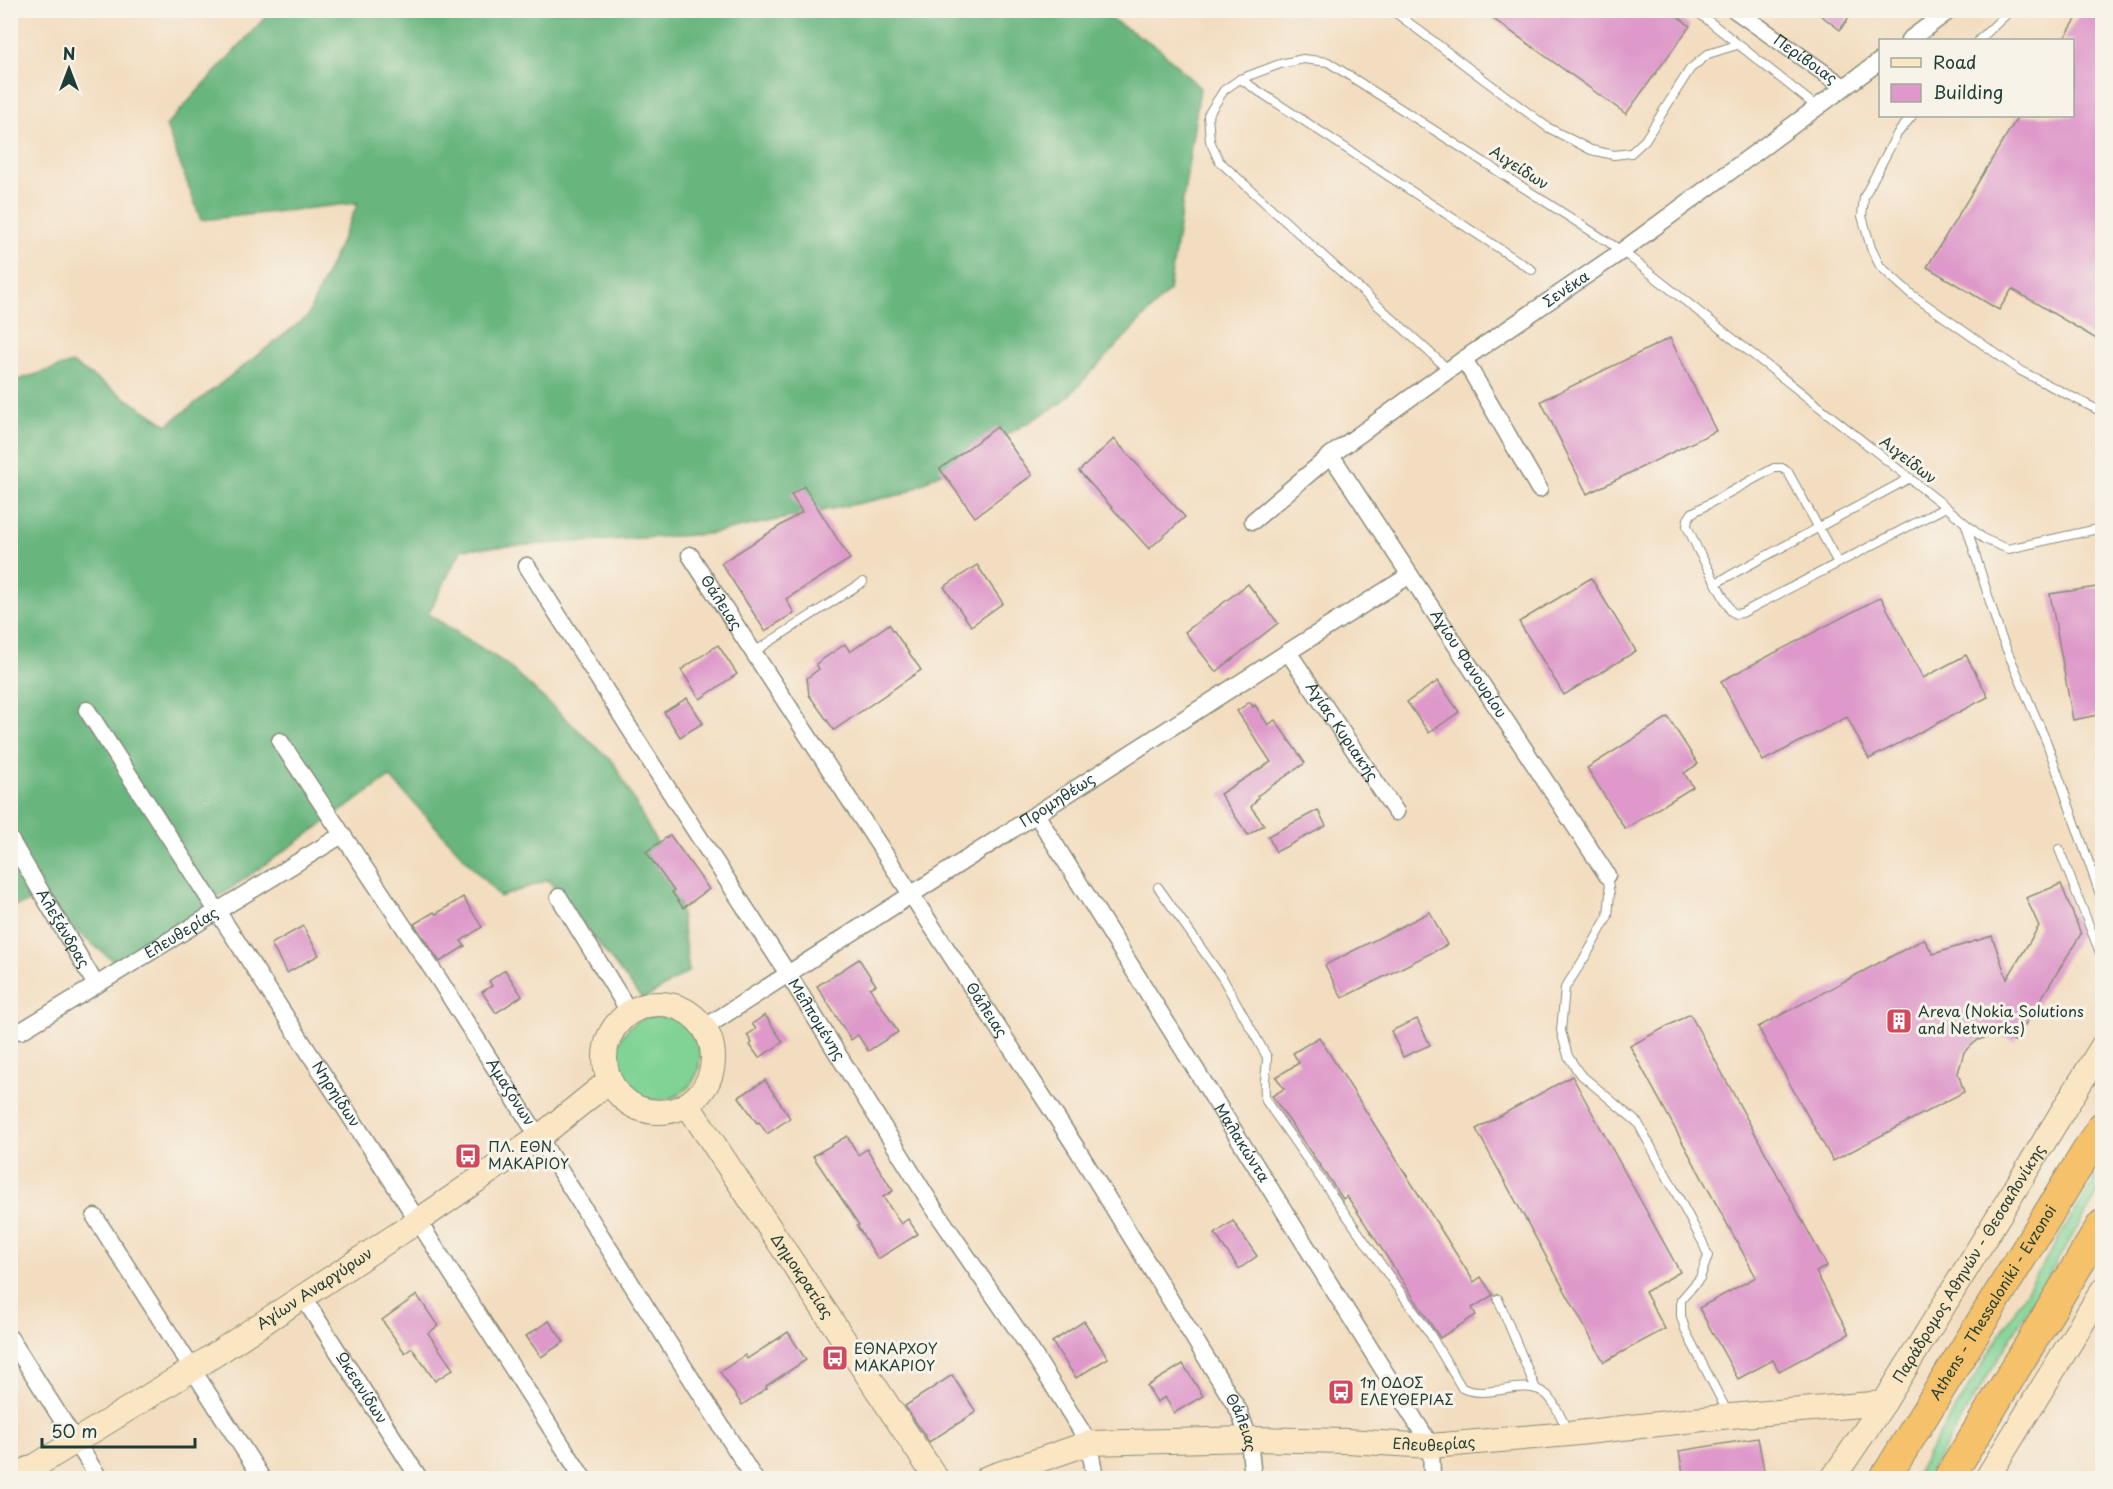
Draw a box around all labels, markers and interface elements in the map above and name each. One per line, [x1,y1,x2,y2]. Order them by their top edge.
street label: Περίβοιας [1770,28,1843,89]
north arrow [39,39,99,99]
legend [1879,39,2074,117]
text: N [63,41,75,65]
text: Road [1933,48,1977,75]
text: Building [1933,78,2003,105]
street label: Αιγείδων [1486,139,1554,194]
street label: Σενέκα [1537,264,1593,312]
street label: Αιγείδων [1876,429,1942,488]
street label: Θάλειας [696,570,749,634]
street label: Αγίου Φανουρίου [1425,604,1514,722]
street label: Αγίας Κυριακής [1301,676,1385,785]
street label: Προμηθέως [1014,766,1099,832]
street label: Αλεξάνδρας [32,884,96,972]
street label: Ελευθερίας [139,900,222,963]
street label: Μελπομένης [783,973,852,1064]
street label: Θάλειας [961,977,1014,1041]
place label: Areva (Nokia Solutions and Networks) [1918,999,2084,1039]
building icon: Areva (Nokia Solutions and Networks) [1884,1006,1914,1036]
street label: Αμαζόνων [481,1053,542,1130]
street label: Νηρηίδων [307,1056,367,1131]
street label: Μαλακώντα [1209,1098,1276,1186]
place label: ΠΛ. ΕΘΝ. ΜΑΚΑΡΙΟΥ [488,1134,569,1174]
street label: Παράδρομος Αθηνών - Θεσσαλονίκης [1886,1139,2050,1387]
bus stop icon: ΠΛ. ΕΘΝ. ΜΑΚΑΡΙΟΥ [453,1141,483,1171]
street label: Athens - Thessaloniki - Evzonoi [1923,1200,2061,1404]
street label: Δημοκρατίας [766,1228,840,1323]
street label: Αγίων Αναργύρων [251,1241,377,1334]
place label: ΕΘΝΑΡΧΟΥ ΜΑΚΑΡΙΟΥ [854,1336,938,1376]
bus stop icon: ΕΘΝΑΡΧΟΥ ΜΑΚΑΡΙΟΥ [820,1343,850,1373]
street label: Ωκεανίδων [331,1347,394,1428]
place label: 1η ΟΔΟΣ ΕΛΕΥΘΕΡΙΑΣ [1360,1370,1454,1410]
bus stop icon: 1η ΟΔΟΣ ΕΛΕΥΘΕΡΙΑΣ [1326,1377,1356,1407]
street label: Θάλειας [1221,1388,1263,1453]
scale bar [42,1411,195,1449]
text: 50 m [51,1417,98,1444]
street label: Ελευθερίας [1392,1429,1476,1456]

